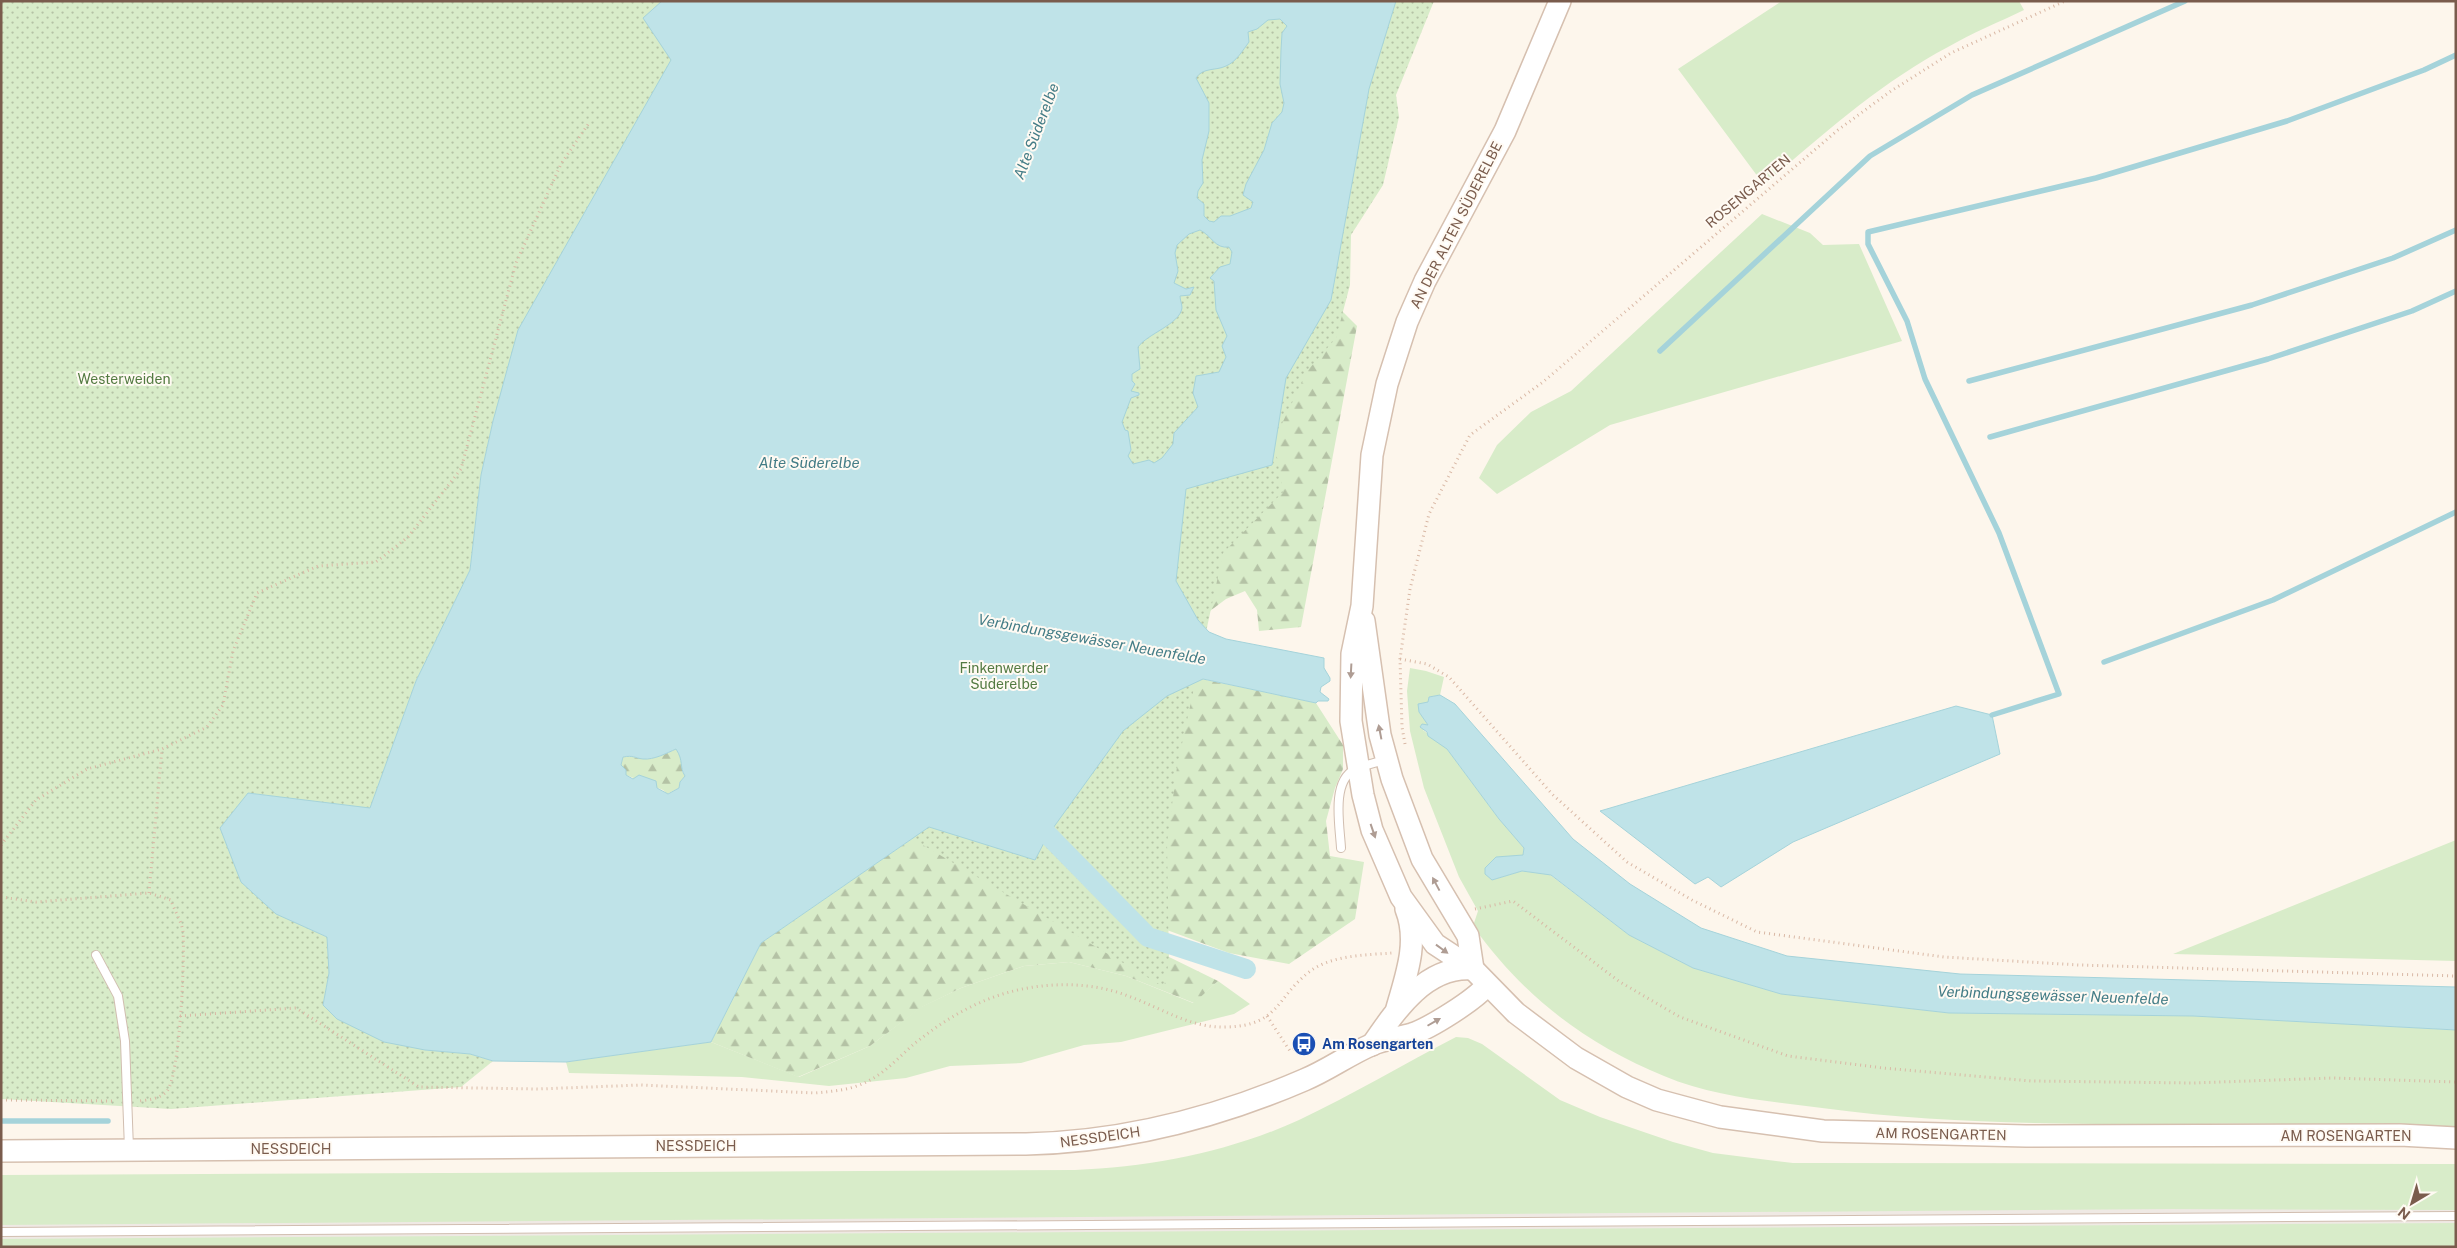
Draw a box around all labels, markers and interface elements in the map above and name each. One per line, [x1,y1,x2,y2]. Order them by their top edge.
water label: Alte Süderelbe [1010,81,1062,181]
street label: AN DER ALTEN SÜDERELBE [1405,138,1505,311]
street label: ROSENGARTEN [1702,151,1794,231]
park label: Westerweiden [78,371,170,387]
water label: Alte Süderelbe [758,454,860,471]
water label: Verbindungsgewässer Neuenfelde [977,611,1207,667]
park label: Finkenwerder Süderelbe [959,660,1049,692]
one-way arrow [1347,663,1355,679]
one-way arrow [1376,725,1384,740]
one-way arrow [1369,824,1377,839]
one-way arrow [1432,877,1440,891]
one-way arrow [1436,943,1449,953]
water label: Verbindungsgewässer Neuenfelde [1937,982,2169,1008]
one-way arrow [1426,1018,1441,1026]
bus stop icon: Am Rosengarten [1291,1031,1317,1057]
place label: Am Rosengarten [1322,1036,1433,1052]
street label: NESSDEICH [1059,1123,1141,1151]
street label: AM ROSENGARTEN [1875,1125,2007,1143]
street label: AM ROSENGARTEN [2280,1128,2412,1144]
street label: NESSDEICH [656,1138,736,1154]
street label: NESSDEICH [251,1141,331,1157]
north arrow [2387,1178,2437,1228]
text: N [2395,1204,2413,1223]

